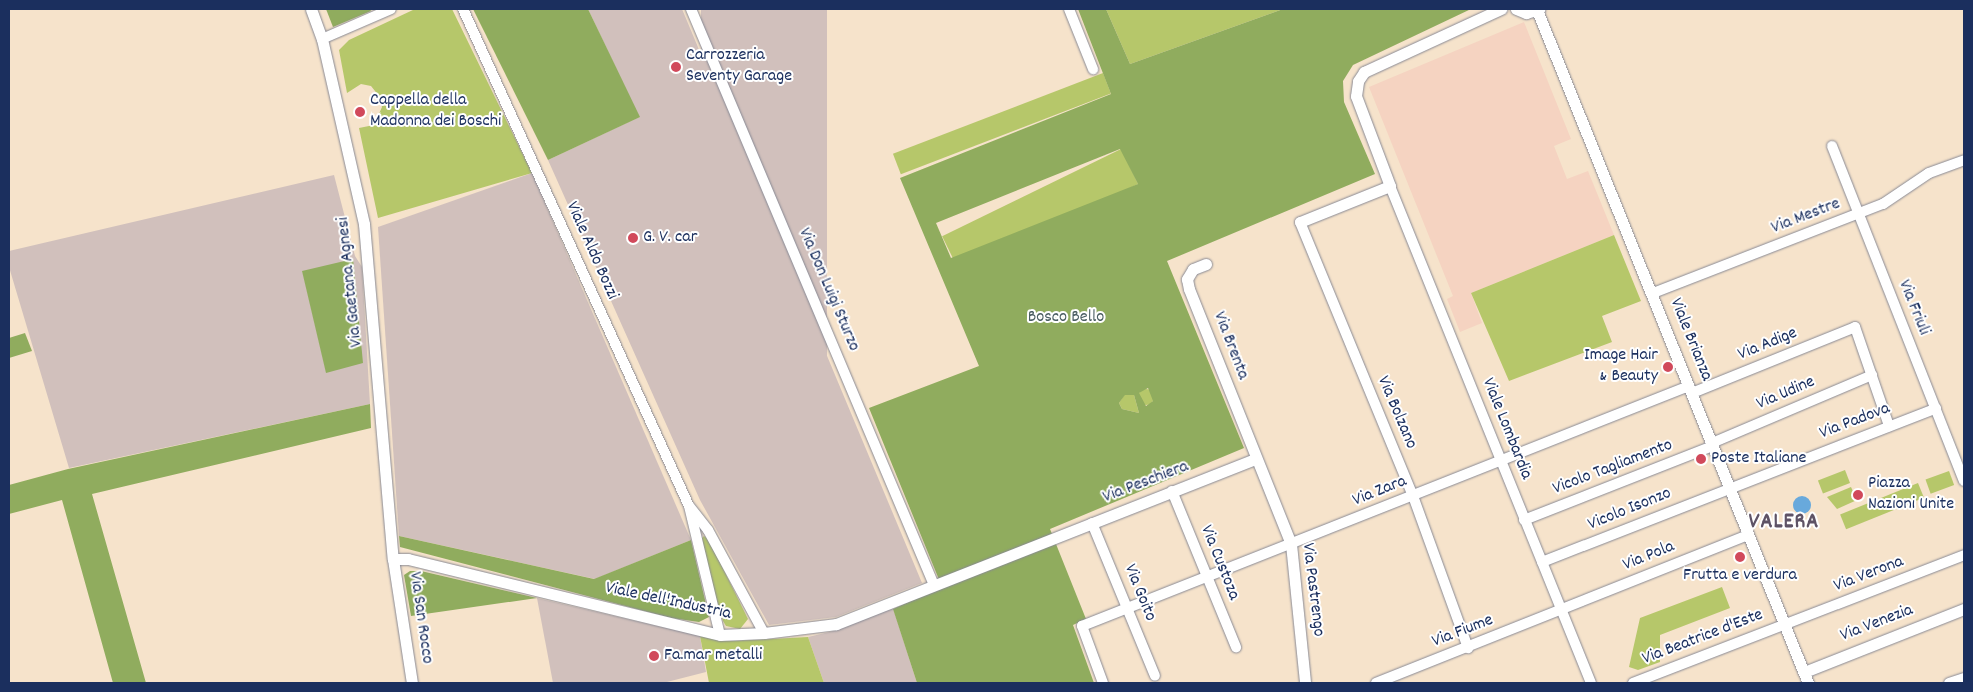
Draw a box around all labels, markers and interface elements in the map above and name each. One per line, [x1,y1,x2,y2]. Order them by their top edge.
place label: Carrozzeria Seventy Garage [686,46,792,88]
marker: Carrozzeria Seventy Garage [670,61,682,73]
place label: Cappella della Madonna dei Boschi [370,91,501,134]
marker: Cappella della Madonna dei Boschi [354,106,366,118]
street label: Via Mestre [1769,194,1843,240]
street label: Viale Aldo Bozzi [560,199,622,303]
street label: Via Gaetana Agnesi [333,216,369,348]
street label: Via Don Luigi Sturzo [792,225,864,355]
place label: G. V. car [643,227,697,249]
marker: G. V. car [627,232,639,244]
street label: Via Friuli [1892,277,1934,339]
street label: Viale Brianza [1664,295,1716,385]
park label: Bosco Bello [1028,307,1104,329]
street label: Via Brenta [1207,309,1253,383]
street label: Via Adige [1735,323,1801,367]
place label: Image Hair & Beauty [1584,346,1658,388]
marker: Image Hair & Beauty [1662,361,1674,373]
street label: Via Udine [1754,372,1818,416]
street label: Via Bolzano [1371,373,1421,453]
street label: Viale Lombardia [1476,375,1536,483]
street label: Via Padova [1817,399,1893,445]
street label: Vicolo Tagliamento [1550,435,1676,501]
place label: Poste Italiane [1711,448,1806,470]
marker: Poste Italiane [1695,453,1707,465]
street label: Via Peschiera [1100,457,1192,509]
street label: Via Zara [1350,471,1410,513]
place label: Piazza Nazioni Unite [1868,474,1954,516]
street label: Vicolo Isonzo [1585,484,1675,536]
marker: Piazza Nazioni Unite [1852,489,1864,501]
district label: VALERA [1748,510,1820,536]
street label: Via Custoza [1194,522,1244,604]
street label: Via Pola [1620,537,1678,577]
street label: Via Pastrengo [1296,542,1328,638]
marker: Frutta e verdura [1734,551,1746,563]
street label: Via Verona [1831,552,1907,598]
street label: Via Goito [1118,561,1160,625]
place label: Frutta e verdura [1683,565,1797,587]
street label: Via San Rocco [403,571,437,665]
street label: Viale dell'Industria [603,578,733,626]
street label: Via Venezia [1838,600,1916,648]
street label: Via Beatrice d'Este [1640,605,1766,671]
street label: Via Fiume [1429,610,1497,654]
place label: Fa.mar metalli [664,645,762,667]
marker: Fa.mar metalli [648,650,660,662]

